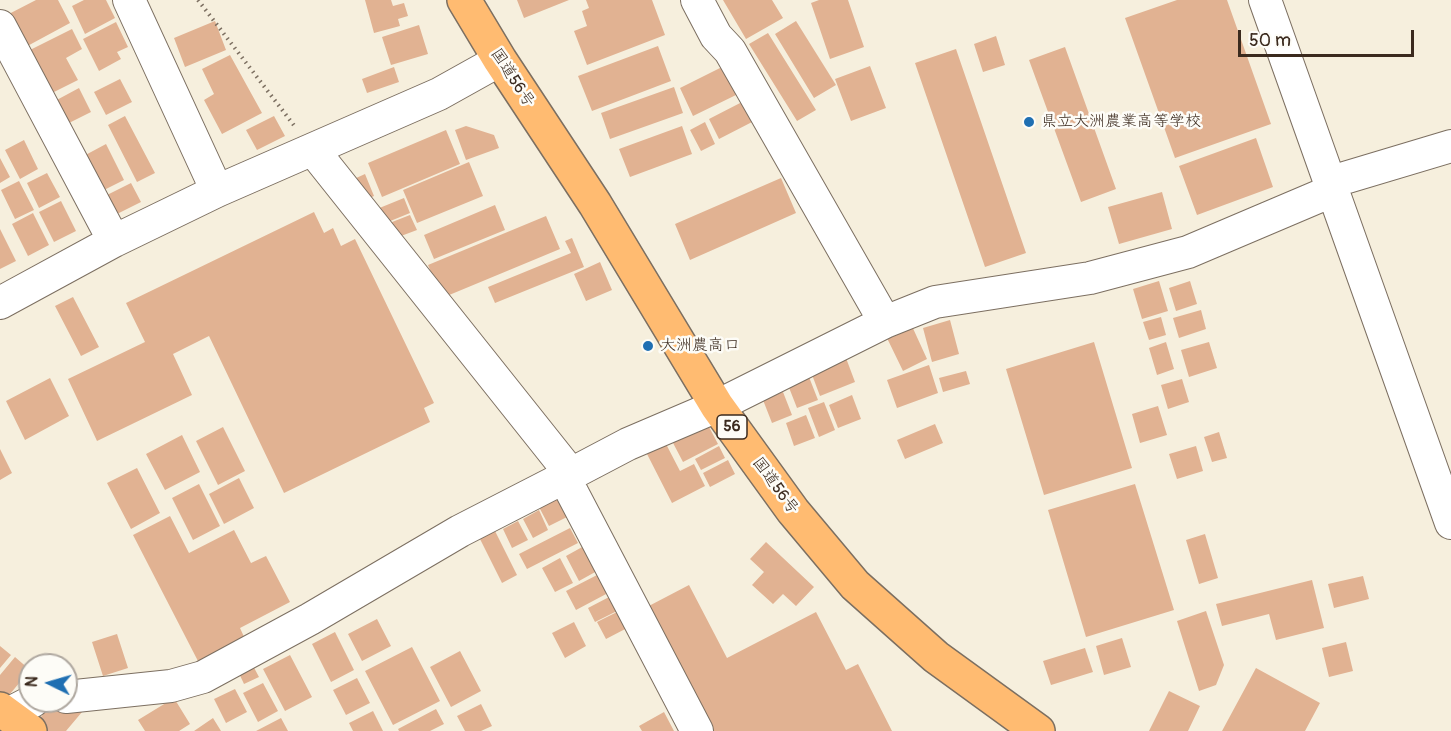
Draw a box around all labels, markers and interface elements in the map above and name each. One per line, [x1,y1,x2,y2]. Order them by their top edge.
scale bar [1241,18,1416,56]
text: 50 m [1249,29,1291,52]
street label: 国道56号 [486,45,538,111]
place label: 県立大洲農業高等学校 [1041,112,1201,132]
marker: 県立大洲農業高等学校 [1022,115,1036,129]
place label: 大洲農高口 [660,336,740,356]
marker: 大洲農高口 [641,339,655,353]
road number: 56 [717,415,747,439]
street label: 国道56号 [748,454,802,518]
north arrow [18,653,78,713]
text: N [22,675,42,688]

